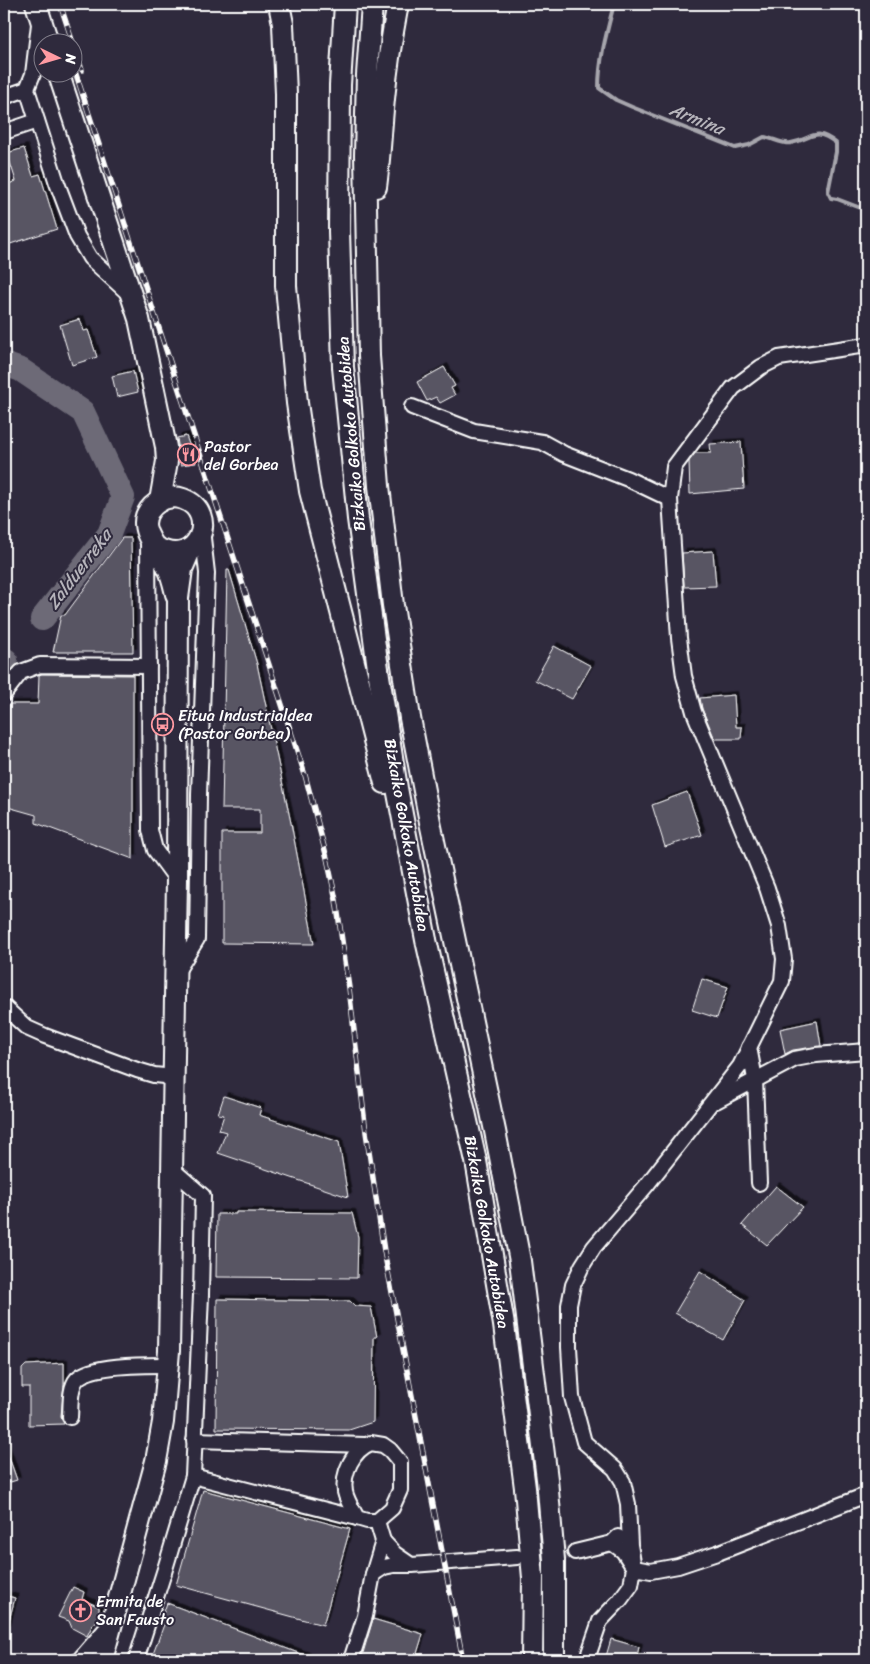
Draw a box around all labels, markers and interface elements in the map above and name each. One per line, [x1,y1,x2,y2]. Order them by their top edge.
north arrow [32,32,82,82]
text: N [58,52,83,65]
water label: Armina [664,93,731,145]
street label: Bizkaiko Golkoko Autobidea [328,335,374,533]
place label: Pastor del Gorbea [204,432,279,479]
restaurant icon: Pastor del Gorbea [176,443,200,467]
water label: Zalduerreka [38,520,121,616]
place label: Eitua Industrialdea (Pastor Gorbea) [178,701,313,748]
bus stop icon: Eitua Industrialdea (Pastor Gorbea) [150,712,174,736]
street label: Bizkaiko Golkoko Autobidea [376,736,438,934]
street label: Bizkaiko Golkoko Autobidea [456,1133,518,1331]
place label: Ermita de San Fausto [96,1587,174,1634]
church icon: Ermita de San Fausto [68,1598,92,1622]

